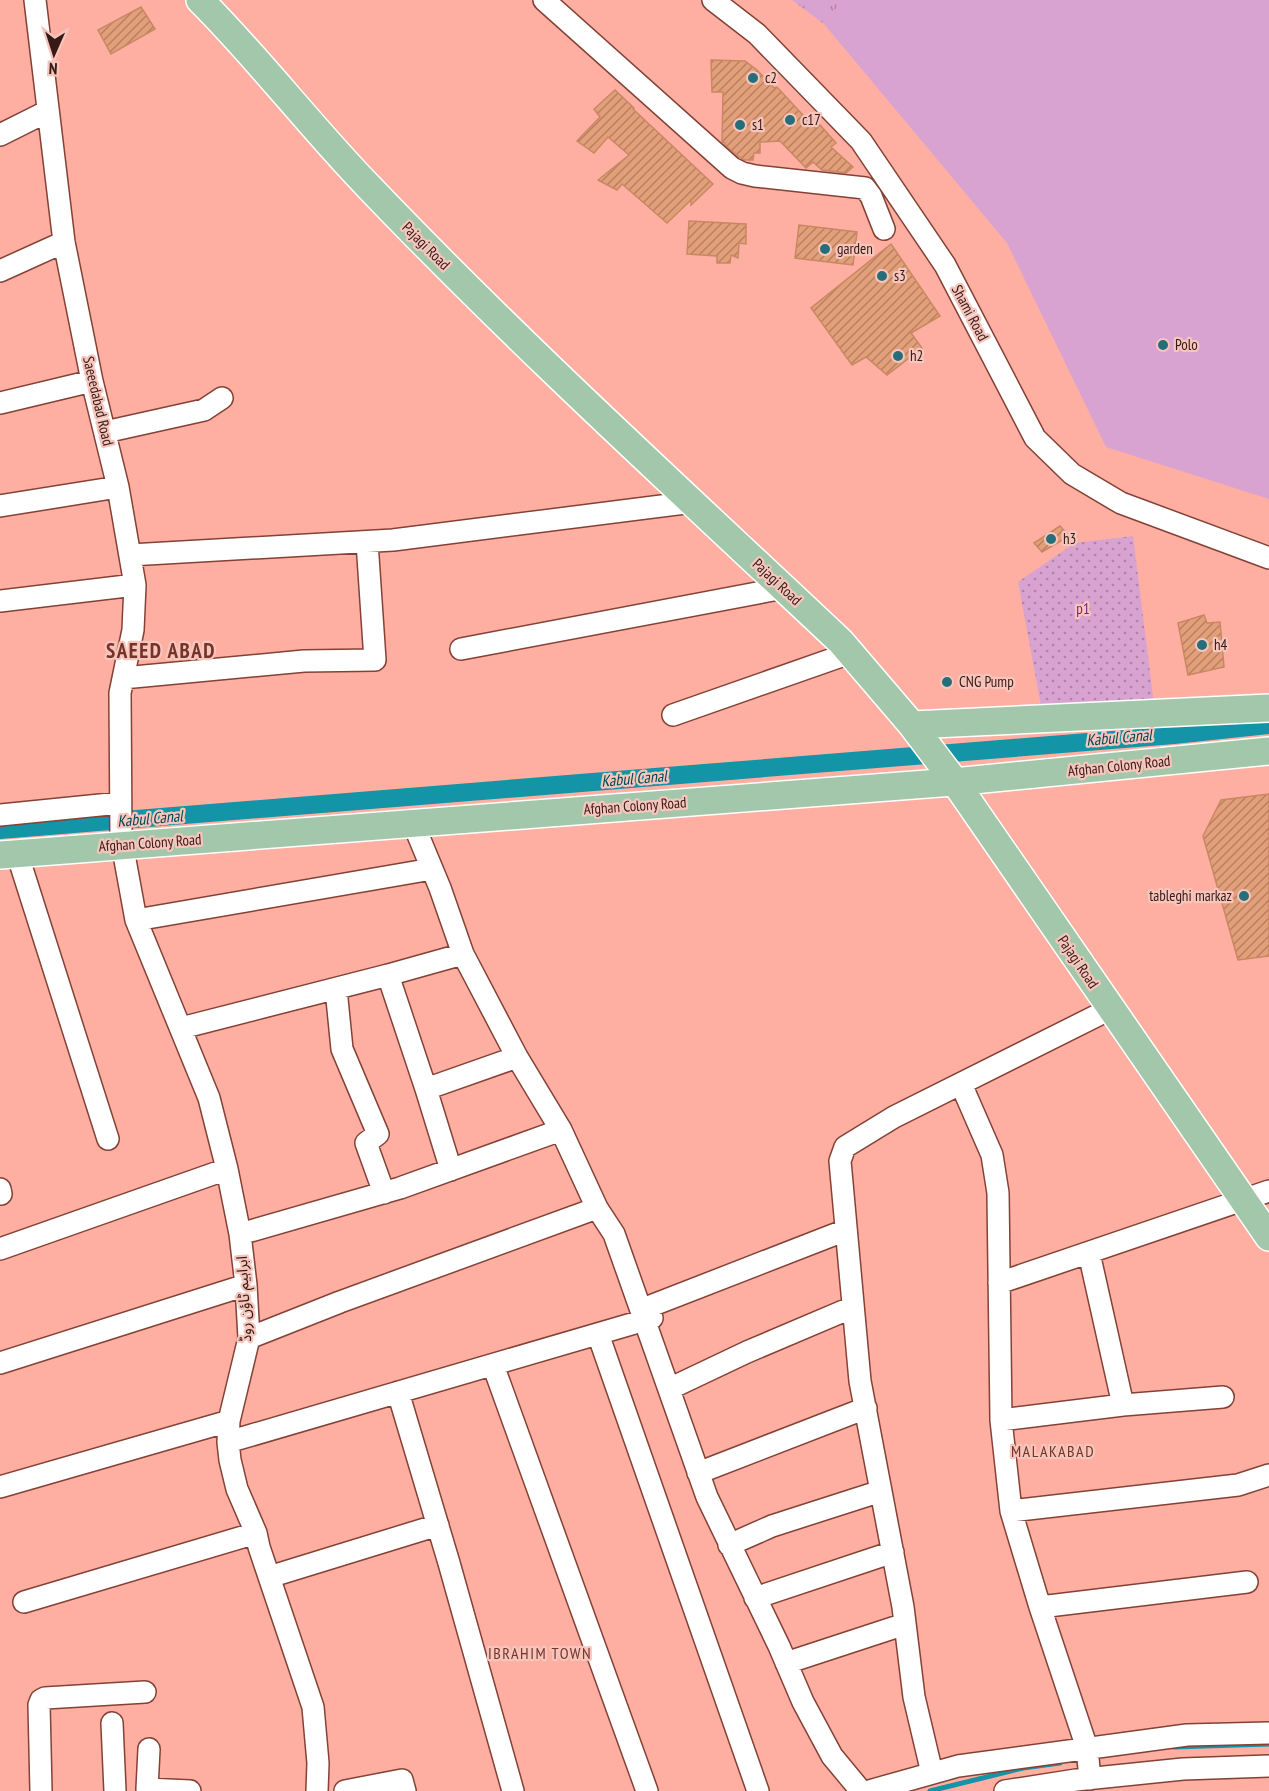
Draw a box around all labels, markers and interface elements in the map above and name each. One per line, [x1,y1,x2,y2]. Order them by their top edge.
north arrow [24,24,84,84]
text: N [48,59,58,79]
place label: c2 [765,68,777,87]
marker: c2 [746,71,760,85]
place label: c17 [802,110,821,129]
marker: c17 [783,113,797,127]
place label: s1 [752,115,764,134]
marker: s1 [733,118,747,132]
street label: Pajagi Road [398,218,454,274]
place label: garden [837,239,873,258]
marker: garden [818,242,832,256]
place label: s3 [894,266,906,285]
marker: s3 [875,269,889,283]
street label: Shami Road [948,281,993,344]
place label: Polo [1175,335,1198,354]
marker: Polo [1156,338,1170,352]
place label: h2 [910,346,923,365]
marker: h2 [891,349,905,363]
street label: Saeeedabad Road [79,354,118,447]
place label: h3 [1063,529,1076,548]
marker: h3 [1044,532,1058,546]
street label: Pajagi Road [749,554,806,609]
park label: p1 [1076,599,1090,618]
place label: h4 [1214,635,1228,654]
district label: SAEED ABAD [106,637,216,664]
marker: h4 [1195,638,1209,652]
place label: CNG Pump [959,672,1014,691]
marker: CNG Pump [940,675,954,689]
water label: Kabul Canal [1085,724,1154,750]
street label: Afghan Colony Road [1067,751,1171,780]
water label: Kabul Canal [600,765,669,791]
street label: Afghan Colony Road [583,792,687,819]
water label: Kabul Canal [116,805,185,831]
street label: Afghan Colony Road [98,829,202,856]
place label: tableghi markaz [1149,886,1232,905]
marker: tableghi markaz [1237,889,1251,903]
street label: Pajagi Road [1054,931,1103,992]
street label: ابراہیم ٹاؤن روڈ [232,1255,257,1343]
district label: MALAKABAD [1011,1441,1095,1461]
district label: IBRAHIM TOWN [488,1643,592,1663]

